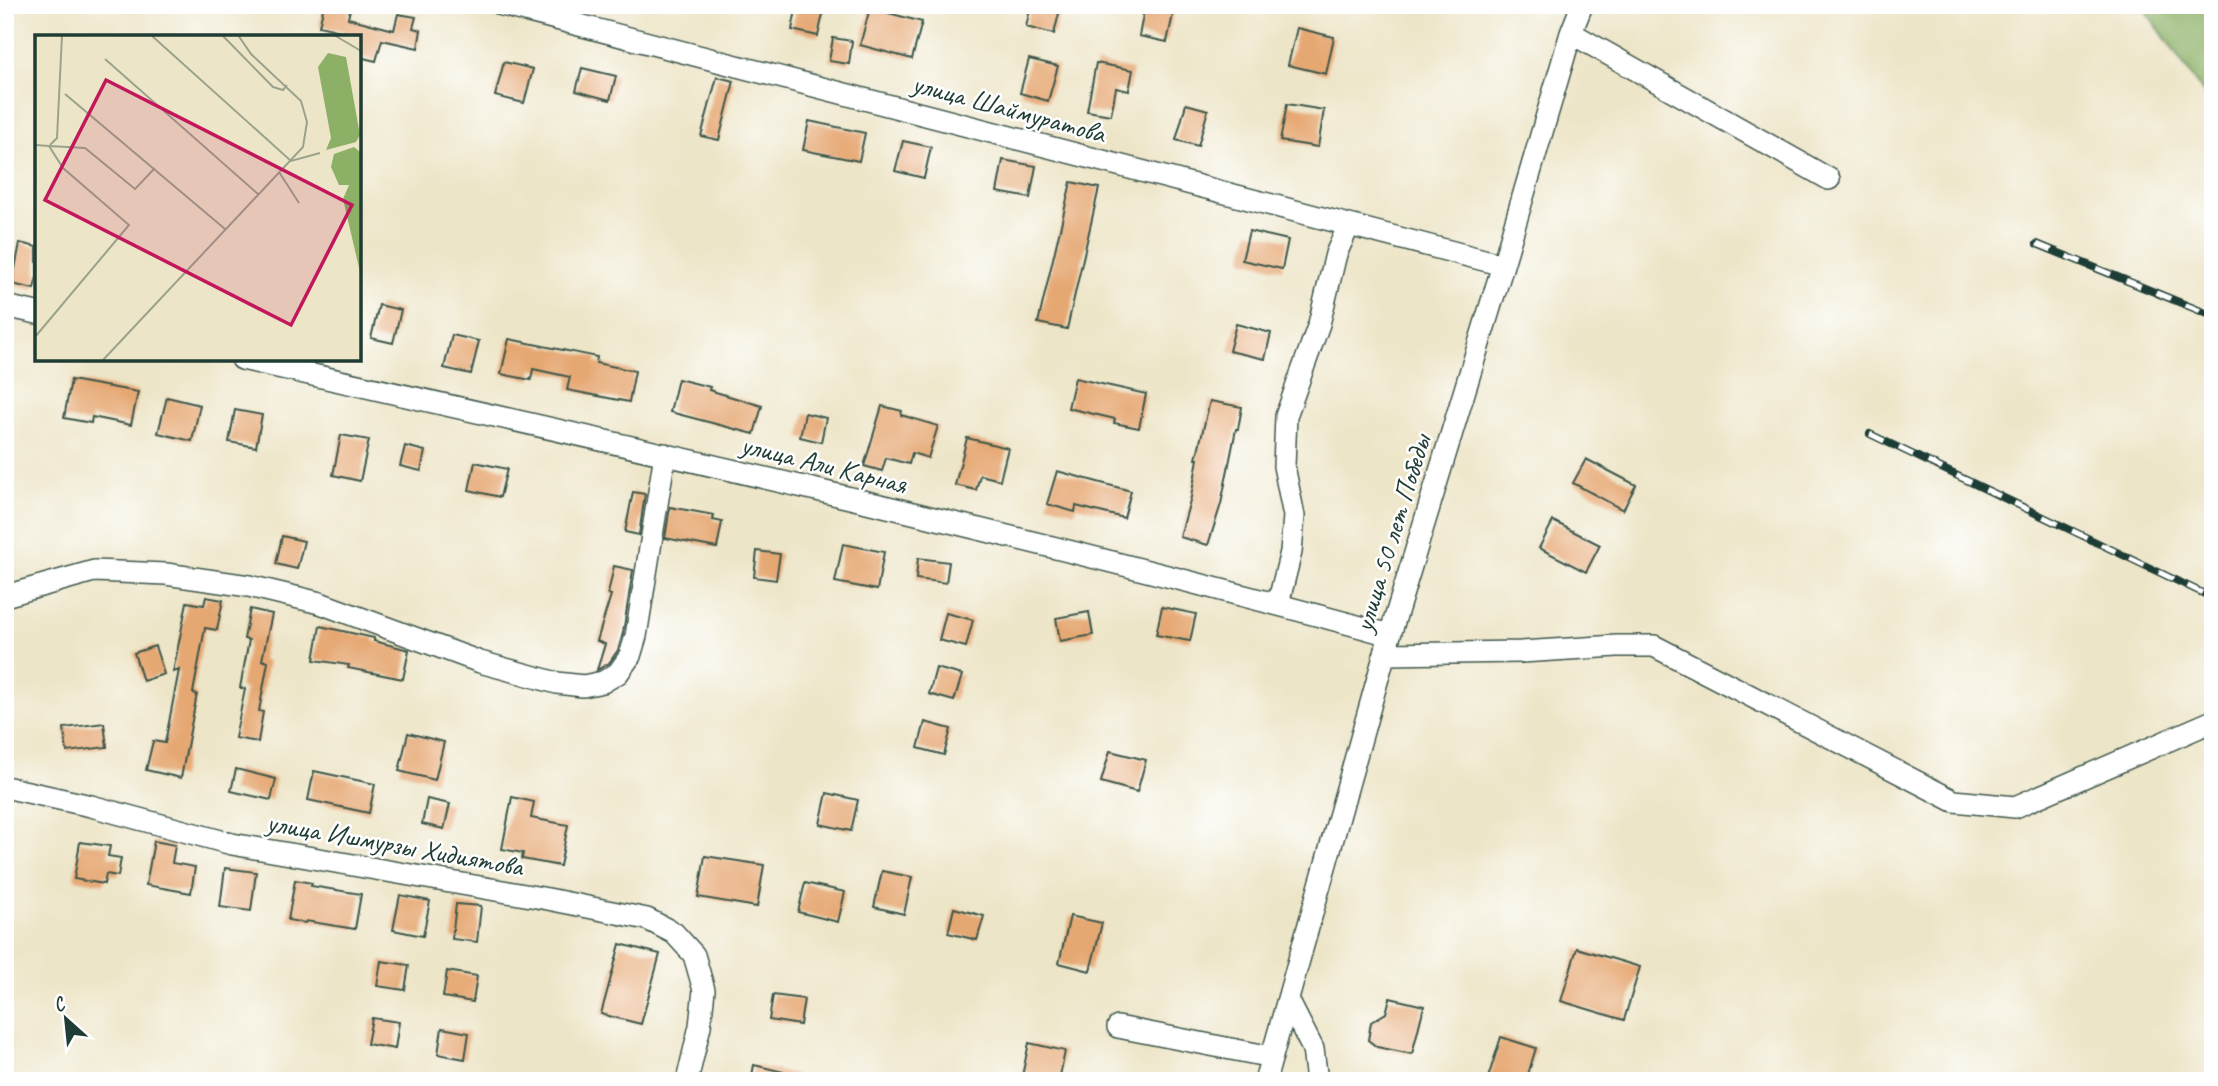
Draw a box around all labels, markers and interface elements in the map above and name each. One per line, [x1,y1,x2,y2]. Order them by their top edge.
inset map [35,35,360,360]
street label: улица Шаймуратова [907,65,1111,151]
street label: улица Али Карная [736,426,911,502]
street label: улица 50 лет Победы [1345,428,1439,638]
street label: улица Ишмурзы Хидиятова [262,804,528,884]
north arrow [32,984,102,1054]
text: С [49,991,71,1018]

